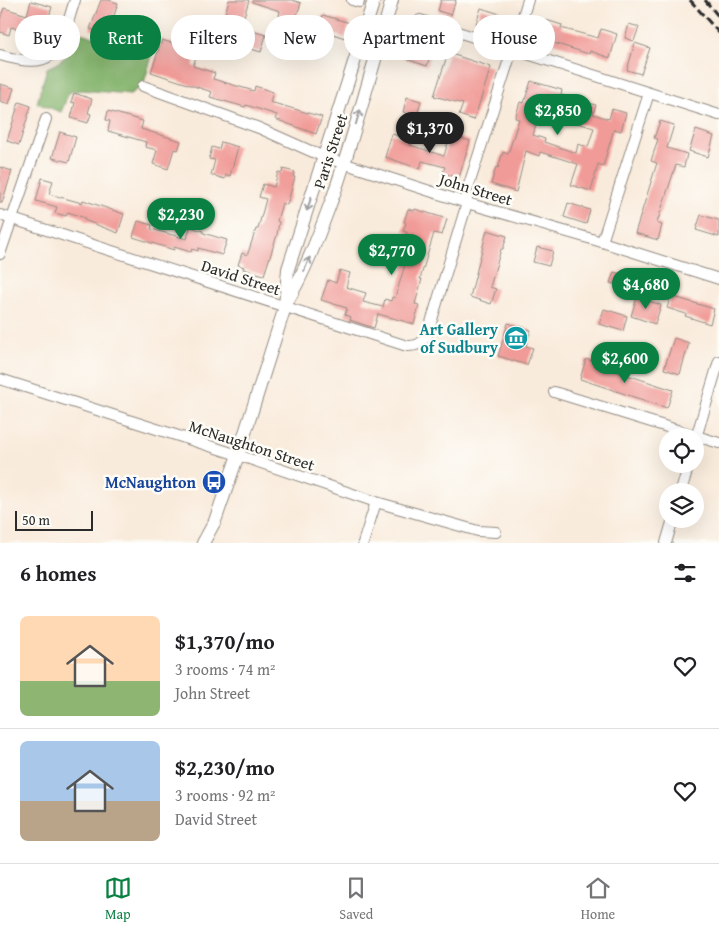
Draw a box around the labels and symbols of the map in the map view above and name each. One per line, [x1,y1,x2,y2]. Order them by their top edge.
pin: $2,850 [517,94,599,136]
street label: Paris Street [307,110,354,192]
one-way arrow [354,110,364,126]
pin: $1,370 [389,112,471,154]
street label: John Street [435,166,516,212]
one-way arrow [304,196,314,212]
pin: $2,230 [140,198,222,240]
pin: $2,770 [351,234,433,276]
street label: David Street [198,253,284,301]
one-way arrow [303,257,313,272]
pin: $4,680 [605,268,687,310]
place label: Art Gallery of Sudbury [420,317,499,359]
museum icon: Art Gallery of Sudbury [503,325,529,351]
pin: $2,600 [584,342,666,384]
street label: McNaughton Street [186,413,318,477]
bus stop icon: McNaughton [201,469,227,495]
place label: McNaughton [105,470,197,494]
scale bar [15,508,92,531]

